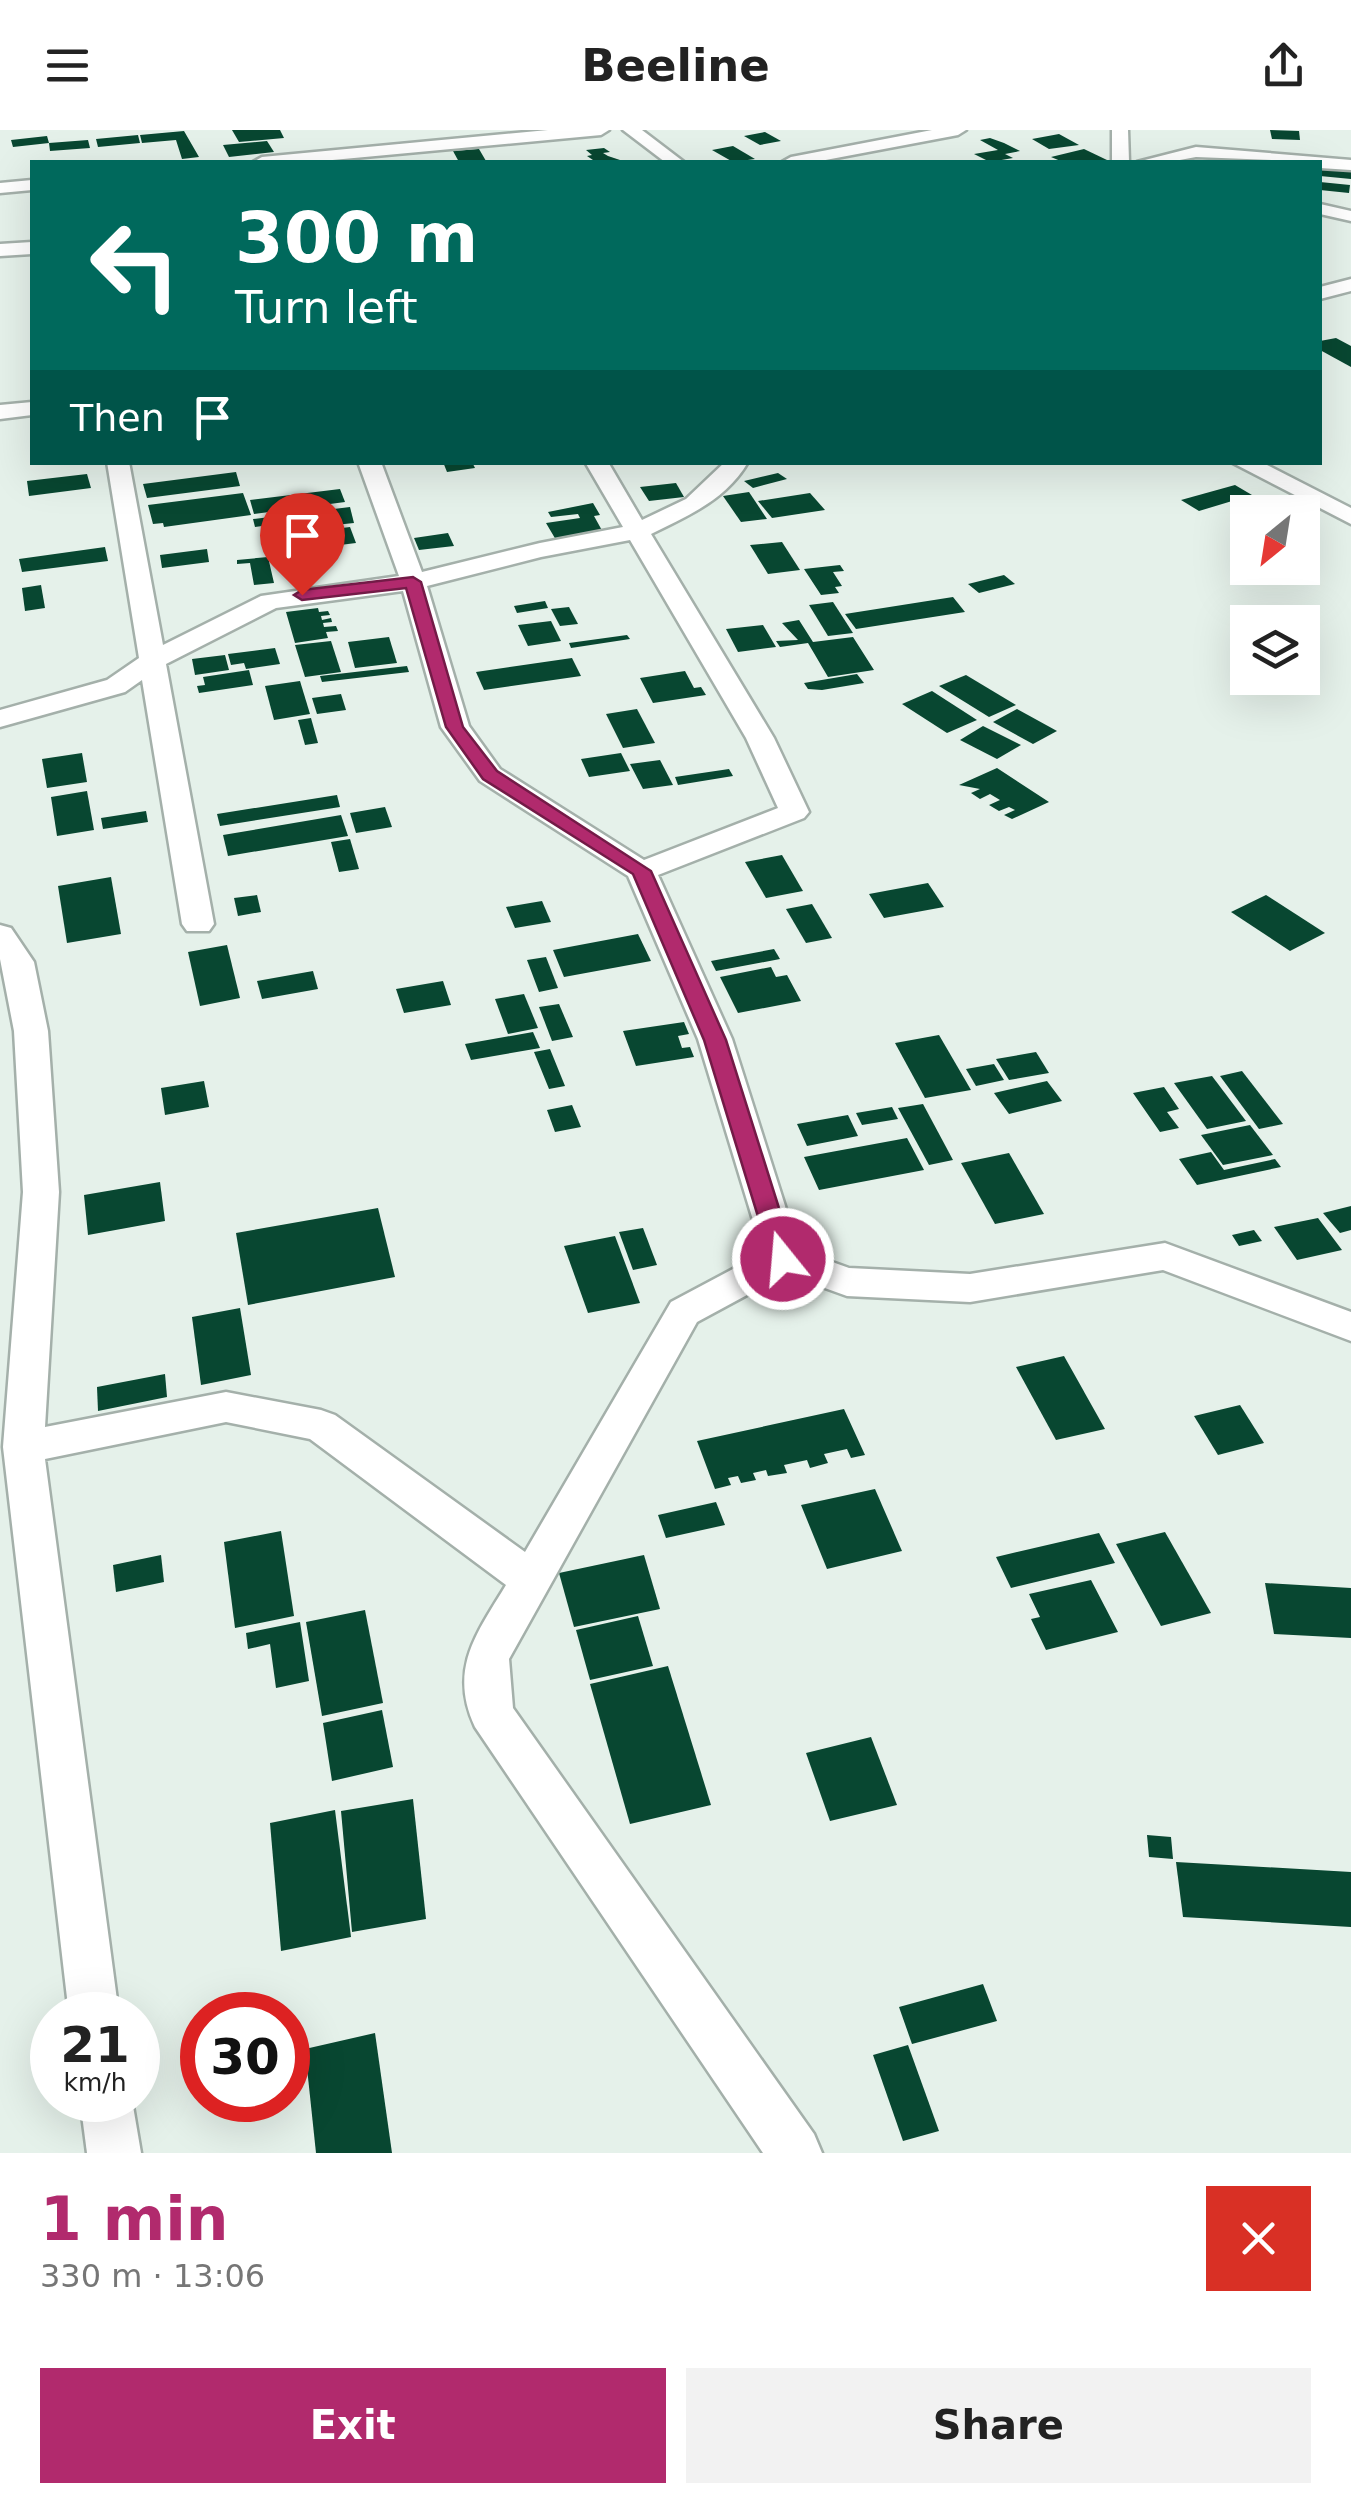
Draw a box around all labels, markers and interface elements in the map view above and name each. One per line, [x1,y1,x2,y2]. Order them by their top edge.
icon: menu [40,38,95,93]
icon: share [1256,38,1311,93]
text: Beeline [581,39,770,92]
text: 300 m [235,197,478,279]
icon: left [70,200,200,330]
text: Turn left [235,281,418,334]
icon: arrive [185,390,240,445]
text: Then [70,396,165,440]
pin [260,493,345,596]
north arrow [1230,495,1320,585]
map controls [1230,495,1320,695]
icon: arrive [275,508,330,563]
button: layers [1230,605,1320,695]
position arrow [731,1207,835,1311]
speed limit sign: 30 [180,1992,310,2122]
text: 21 [60,2016,130,2074]
text: km/h [63,2068,127,2097]
text: 1 min [40,2184,228,2254]
button: close [1206,2186,1311,2291]
text: 330 m · 13:06 [40,2257,265,2295]
button: Exit [40,2368,666,2483]
button: Share [686,2368,1311,2483]

